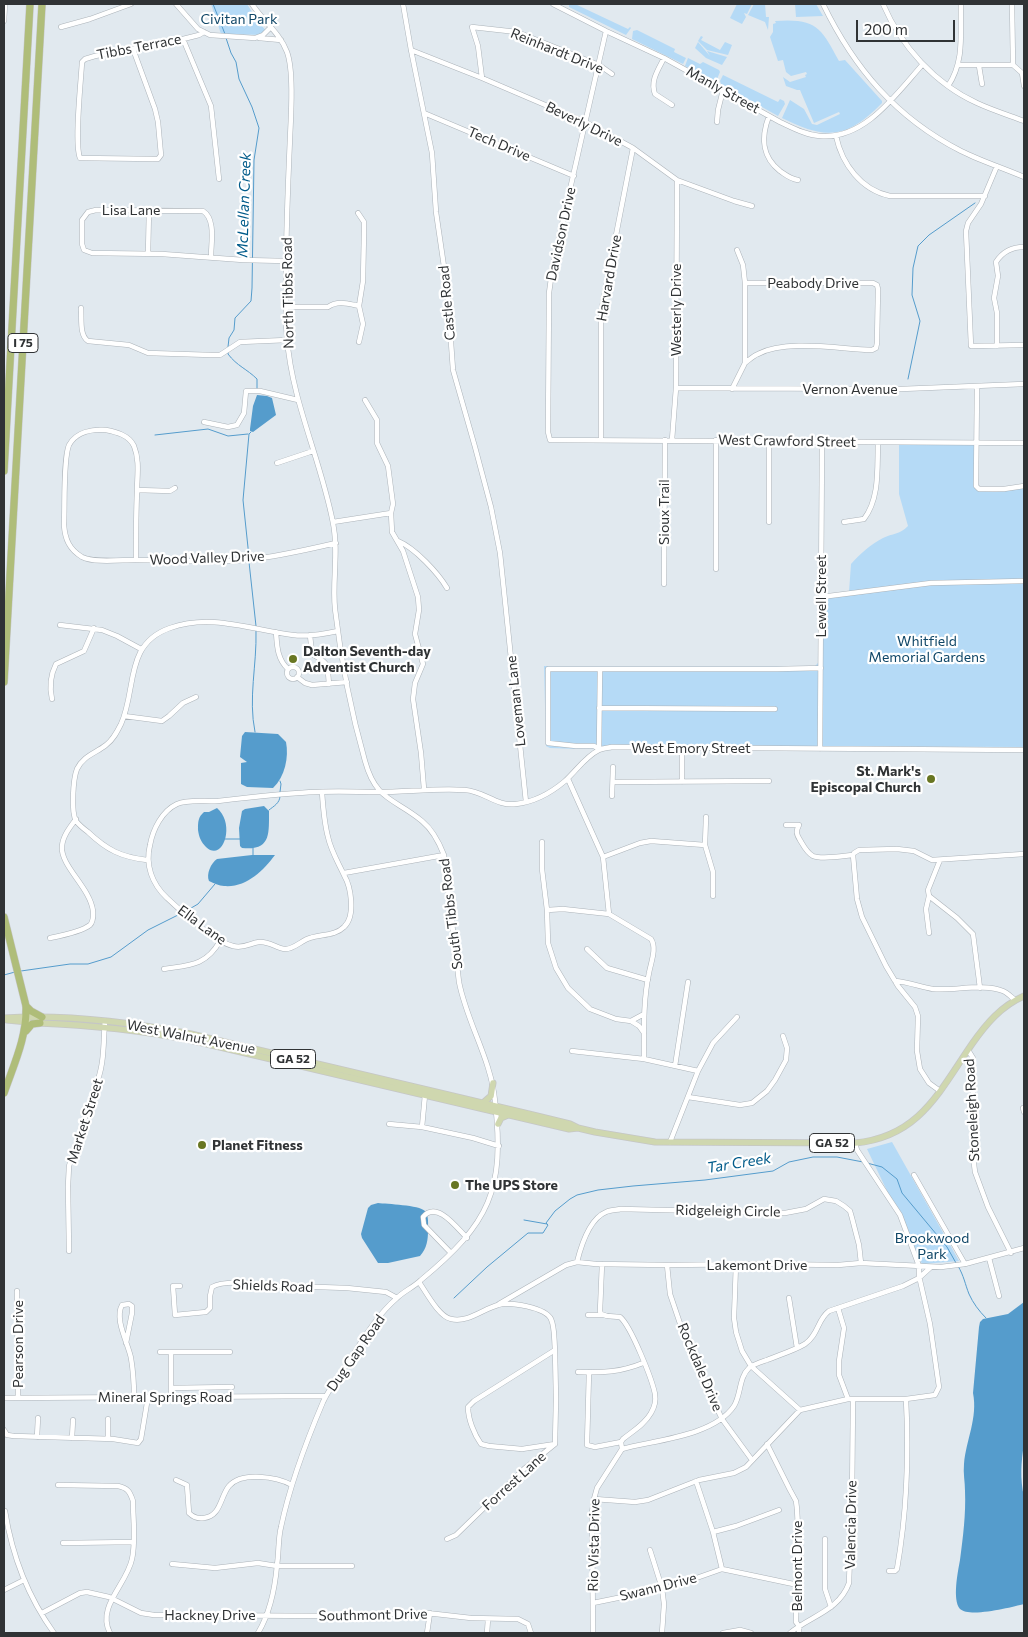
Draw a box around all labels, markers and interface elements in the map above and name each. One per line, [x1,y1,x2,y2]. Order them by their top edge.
scale bar [858,10,957,42]
park label: Civitan Park [200,11,278,27]
text: 200 m [864,20,908,38]
street label: Reinhardt Drive [508,25,606,77]
street label: Tibbs Terrace [95,31,183,63]
street label: Manly Street [683,63,763,117]
street label: Beverly Drive [543,98,625,150]
street label: Tech Drive [465,123,533,165]
water label: McLellan Creek [233,152,255,258]
street label: Davidson Drive [543,185,579,283]
street label: Lisa Lane [102,202,160,218]
street label: Harvard Drive [593,233,625,323]
street label: North Tibbs Road [279,237,297,349]
street label: Westerly Drive [668,264,684,356]
street label: Castle Road [435,265,459,341]
street label: Peabody Drive [767,275,859,291]
road number: I 75 [8,333,38,352]
street label: Vernon Avenue [802,381,898,397]
street label: West Crawford Street [718,431,856,451]
street label: Sioux Trail [656,479,672,545]
street label: Wood Valley Drive [149,548,265,568]
street label: Lewell Street [813,555,829,637]
park label: Whitfield Memorial Gardens [869,633,985,666]
place label: Dalton Seventh-day Adventist Church [303,643,431,676]
marker: Dalton Seventh-day Adventist Church [287,653,299,665]
street label: Loveman Lane [503,655,529,747]
street label: West Emory Street [631,740,751,756]
place label: St. Mark's Episcopal Church [811,763,921,796]
marker: St. Mark's Episcopal Church [925,773,937,785]
street label: South Tibbs Road [436,858,466,970]
street label: Ella Lane [174,902,230,948]
street label: West Walnut Avenue [125,1016,257,1058]
road number: GA 52 [270,1050,316,1068]
street label: Stoneleigh Road [961,1058,983,1162]
street label: Market Street [63,1076,107,1166]
road number: GA 52 [810,1134,854,1152]
place label: Planet Fitness [212,1137,303,1153]
marker: Planet Fitness [196,1139,208,1151]
water label: Tar Creek [705,1149,773,1177]
place label: The UPS Store [465,1177,558,1193]
marker: The UPS Store [449,1179,461,1191]
street label: Ridgeleigh Circle [675,1202,781,1220]
park label: Brookwood Park [895,1230,969,1262]
street label: Lakemont Drive [707,1257,807,1273]
street label: Shields Road [232,1276,314,1296]
street label: Pearson Drive [10,1300,26,1388]
street label: Dug Gap Road [323,1311,389,1395]
street label: Rockdale Drive [674,1320,726,1414]
street label: Mineral Springs Road [98,1389,232,1405]
street label: Forrest Lane [479,1448,549,1514]
street label: Valencia Drive [842,1480,860,1570]
street label: Rio Vista Drive [585,1498,603,1592]
street label: Belmont Drive [789,1521,805,1611]
street label: Swann Drive [618,1569,698,1605]
street label: Southmont Drive [318,1606,428,1624]
street label: Hackney Drive [164,1607,256,1623]

